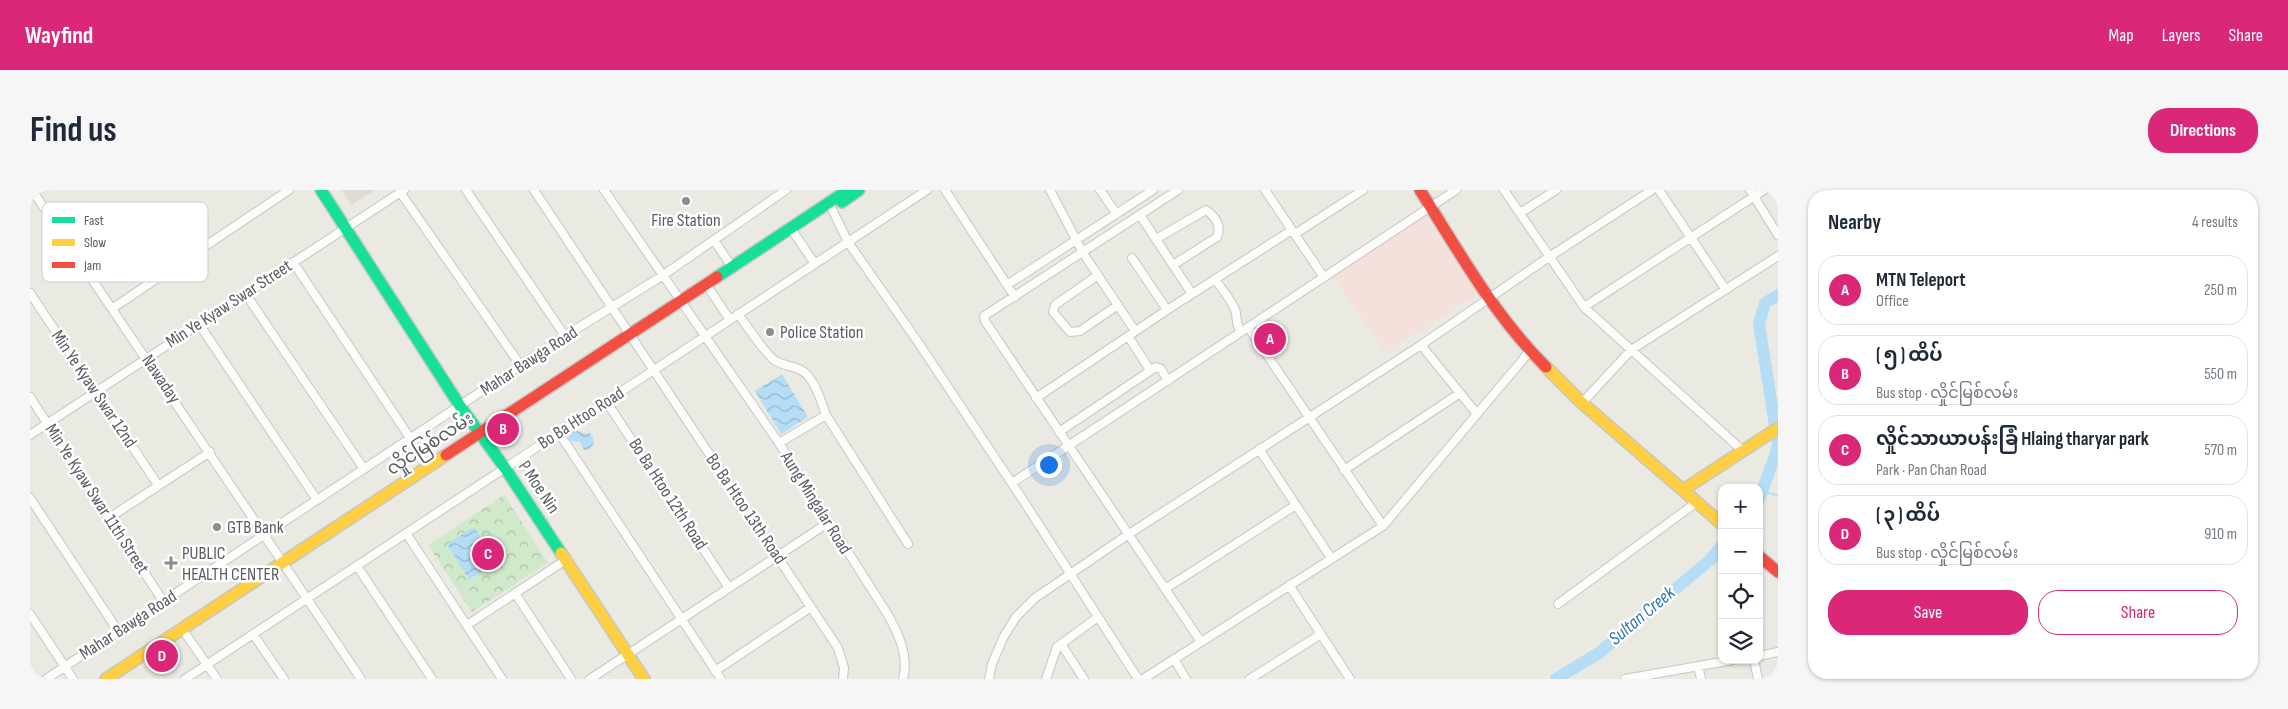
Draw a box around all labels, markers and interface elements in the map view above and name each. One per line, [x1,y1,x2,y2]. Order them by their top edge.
text: Wayfind [25,21,93,50]
text: Map [2109,25,2134,46]
text: Layers [2162,25,2201,46]
text: Share [2229,25,2263,46]
button: Directions [2148,108,2258,153]
text: Find us [30,109,117,152]
marker: Fire Station [680,195,692,207]
legend [42,202,208,282]
place label: Fire Station [651,210,721,231]
text: Nearby [1828,210,1881,235]
text: Fast [84,212,104,229]
text: 4 results [2192,213,2238,232]
text: Slow [84,234,106,251]
street label: Min Ye Kyaw Swar Street [162,255,296,353]
text: Jam [83,257,101,274]
text: MTN Teleport [1876,269,1966,292]
text: A [1841,281,1849,300]
text: 250 m [2204,281,2237,300]
text: Office [1876,292,1909,311]
pin: A [1254,320,1286,358]
street label: Mahar Bawga Road [476,322,582,400]
place label: Police Station [780,322,863,343]
street label: Min Ye Kyaw Swar 12nd [47,326,141,452]
marker: Police Station [764,326,776,338]
text: ( ၅ ) ထိပ် [1876,344,1943,367]
street label: Nawaday [137,351,185,407]
text: B [1841,365,1849,384]
text: 550 m [2204,365,2237,384]
street label: Bo Ba Htoo Road [534,382,628,454]
text: Bus stop · လှိုင်မြစ်လမ်း [1876,384,2018,403]
street label: လှိုင်မြစ်လမ်း [381,405,479,483]
pin: B [487,410,519,448]
street label: Min Ye Kyaw Swar 11th Street [41,420,154,578]
text: လှိုင်သာယာပန်းခြံ Hlaing tharyar park [1876,428,2149,451]
street label: Bo Ba Htoo 12th Road [624,434,712,554]
text: C [1841,441,1849,460]
text: 570 m [2204,441,2237,460]
street label: Aung Mingalar Road [776,447,856,558]
street label: Bo Ba Htoo 13th Road [701,450,791,568]
your location [1036,452,1062,478]
street label: P Moe Nin [514,457,564,517]
text: Park · Pan Chan Road [1876,461,1987,480]
map controls [1718,484,1763,664]
button: + [1718,484,1763,529]
text: ( ၃ ) ထိပ် [1876,504,1940,527]
place label: GTB Bank [227,517,284,538]
marker: GTB Bank [211,521,223,533]
text: D [1841,525,1849,544]
text: 910 m [2204,525,2237,544]
button: − [1718,529,1763,574]
pin: C [472,535,504,573]
place label: PUBLIC HEALTH CENTER [182,543,279,585]
text: Bus stop · လှိုင်မြစ်လမ်း [1876,544,2018,563]
marker: PUBLIC HEALTH CENTER [164,556,178,570]
button: locate [1718,574,1763,619]
water label: Sultan Creek [1604,581,1680,650]
street label: Mahar Bawga Road [75,586,181,664]
button: Save [1828,590,2028,635]
button: Share [2038,590,2238,635]
button: layers [1718,619,1763,664]
pin: D [146,637,178,675]

